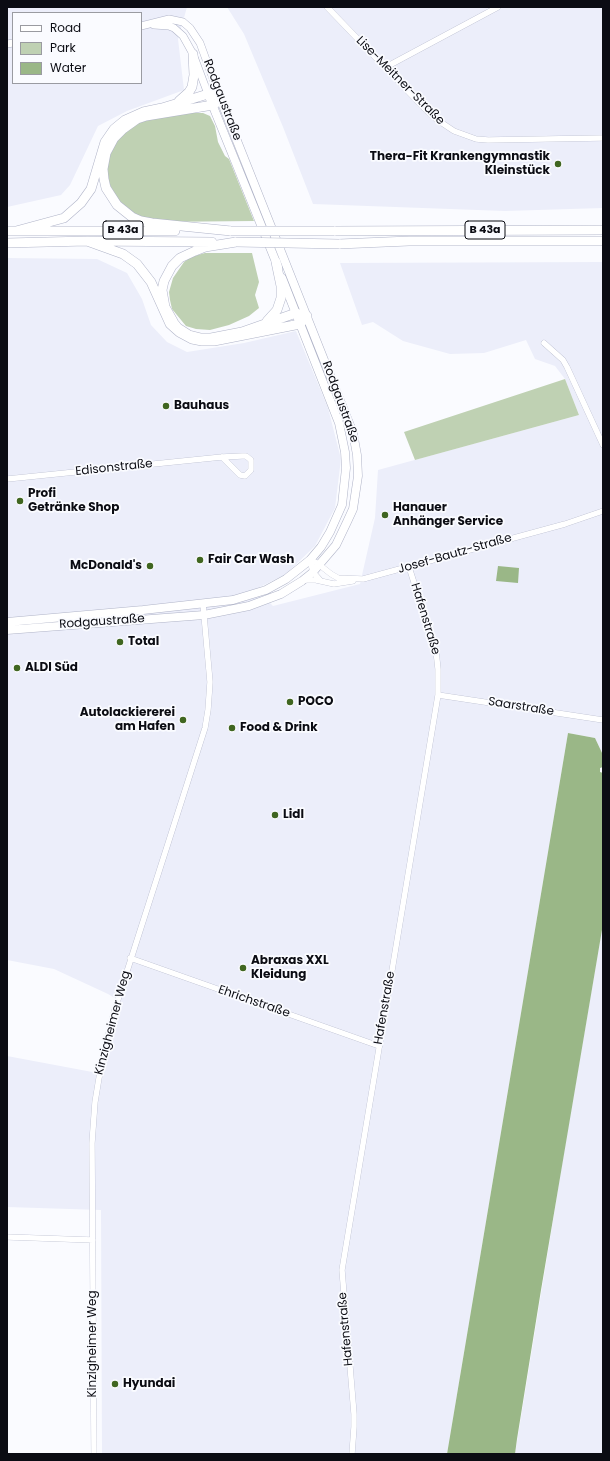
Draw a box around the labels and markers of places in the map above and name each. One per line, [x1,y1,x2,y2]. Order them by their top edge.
place label: Thera-Fit Krankengymnastik Kleinstück [370,150,550,178]
marker: Thera-Fit Krankengymnastik Kleinstück [553,159,563,169]
place label: Bauhaus [174,399,229,413]
marker: Bauhaus [161,401,171,411]
place label: Profi Getränke Shop [28,487,119,515]
marker: Profi Getränke Shop [15,496,25,506]
place label: Hanauer Anhänger Service [393,501,503,529]
marker: Hanauer Anhänger Service [380,510,390,520]
place label: Fair Car Wash [208,553,294,567]
marker: Fair Car Wash [195,555,205,565]
place label: McDonald's [70,559,142,573]
marker: McDonald's [145,561,155,571]
place label: Total [128,635,159,649]
marker: Total [115,637,125,647]
place label: ALDI Süd [25,661,78,675]
marker: ALDI Süd [12,663,22,673]
place label: POCO [298,695,333,709]
marker: POCO [285,697,295,707]
place label: Autolackiererei am Hafen [80,706,175,734]
marker: Autolackiererei am Hafen [178,715,188,725]
place label: Food & Drink [240,721,318,735]
marker: Food & Drink [227,723,237,733]
place label: Lidl [283,808,304,822]
marker: Lidl [270,810,280,820]
place label: Abraxas XXL Kleidung [251,954,329,982]
marker: Abraxas XXL Kleidung [238,963,248,973]
place label: Hyundai [123,1377,175,1391]
marker: Hyundai [110,1379,120,1389]

